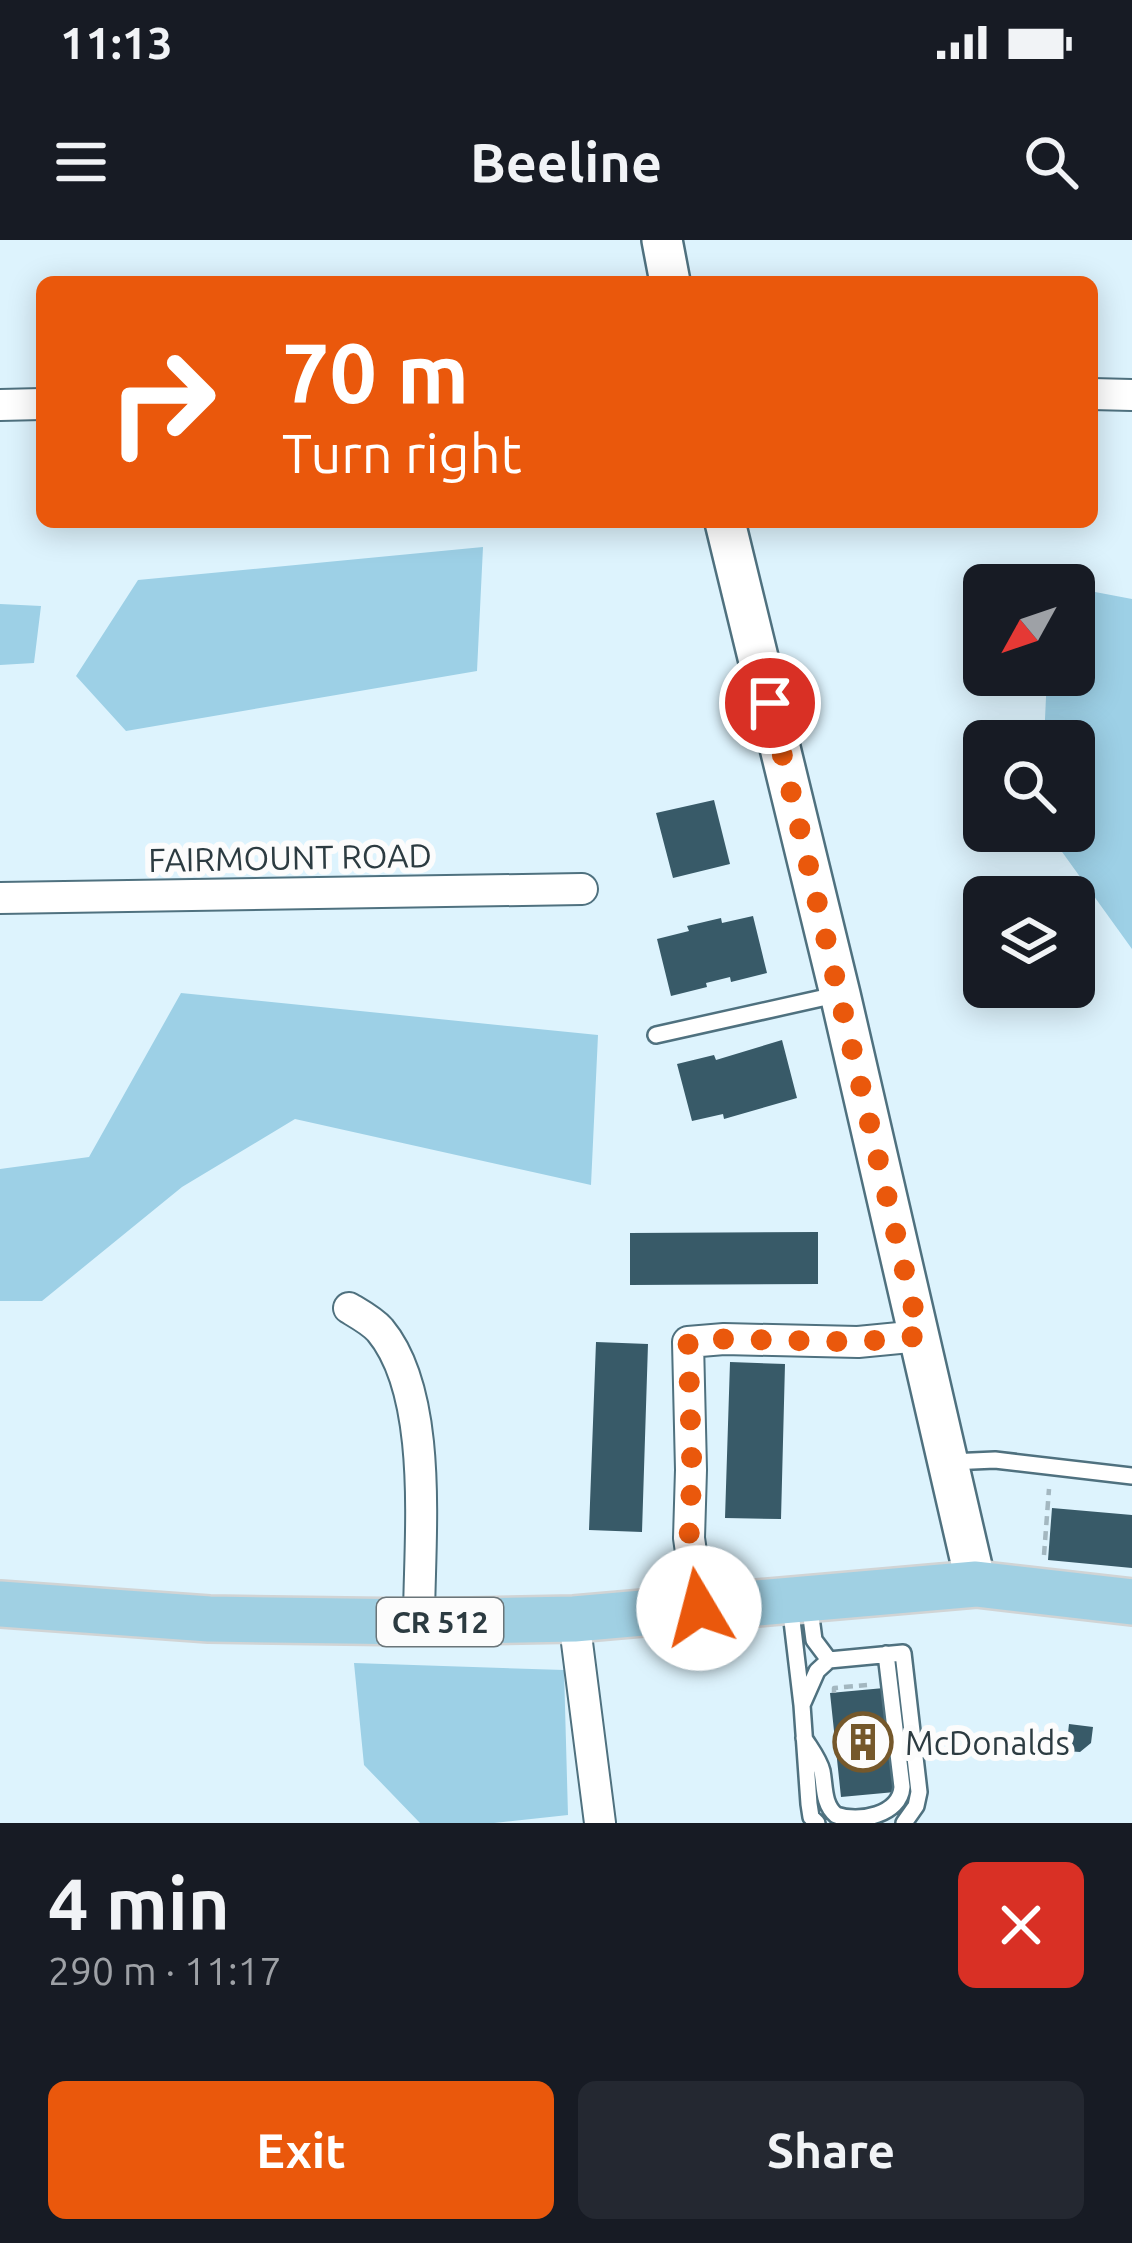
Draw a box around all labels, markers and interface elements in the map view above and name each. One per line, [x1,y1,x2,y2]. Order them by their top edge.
text: 11:13 [60,17,173,68]
icon: menu [48,129,114,195]
icon: search [1018,129,1084,195]
text: Beeline [470,132,662,192]
icon: right [84,324,240,480]
text: 70 m [282,325,469,419]
text: Turn right [282,423,522,483]
north arrow [963,564,1095,696]
map controls [963,564,1095,1008]
pin [719,652,821,754]
icon: arrive [737,670,803,736]
button: search [963,720,1095,852]
street label: FAIRMOUNT ROAD [148,836,432,878]
button: layers [963,876,1095,1008]
position arrow [636,1545,762,1671]
road number: CR 512 [377,1598,503,1646]
building icon: McDonalds [832,1711,894,1773]
place label: McDonalds [905,1724,1070,1761]
button: close [958,1862,1084,1988]
text: 4 min [48,1863,230,1944]
text: 290 m · 11:17 [48,1949,282,1992]
button: Exit [48,2081,554,2219]
button: Share [578,2081,1084,2219]

